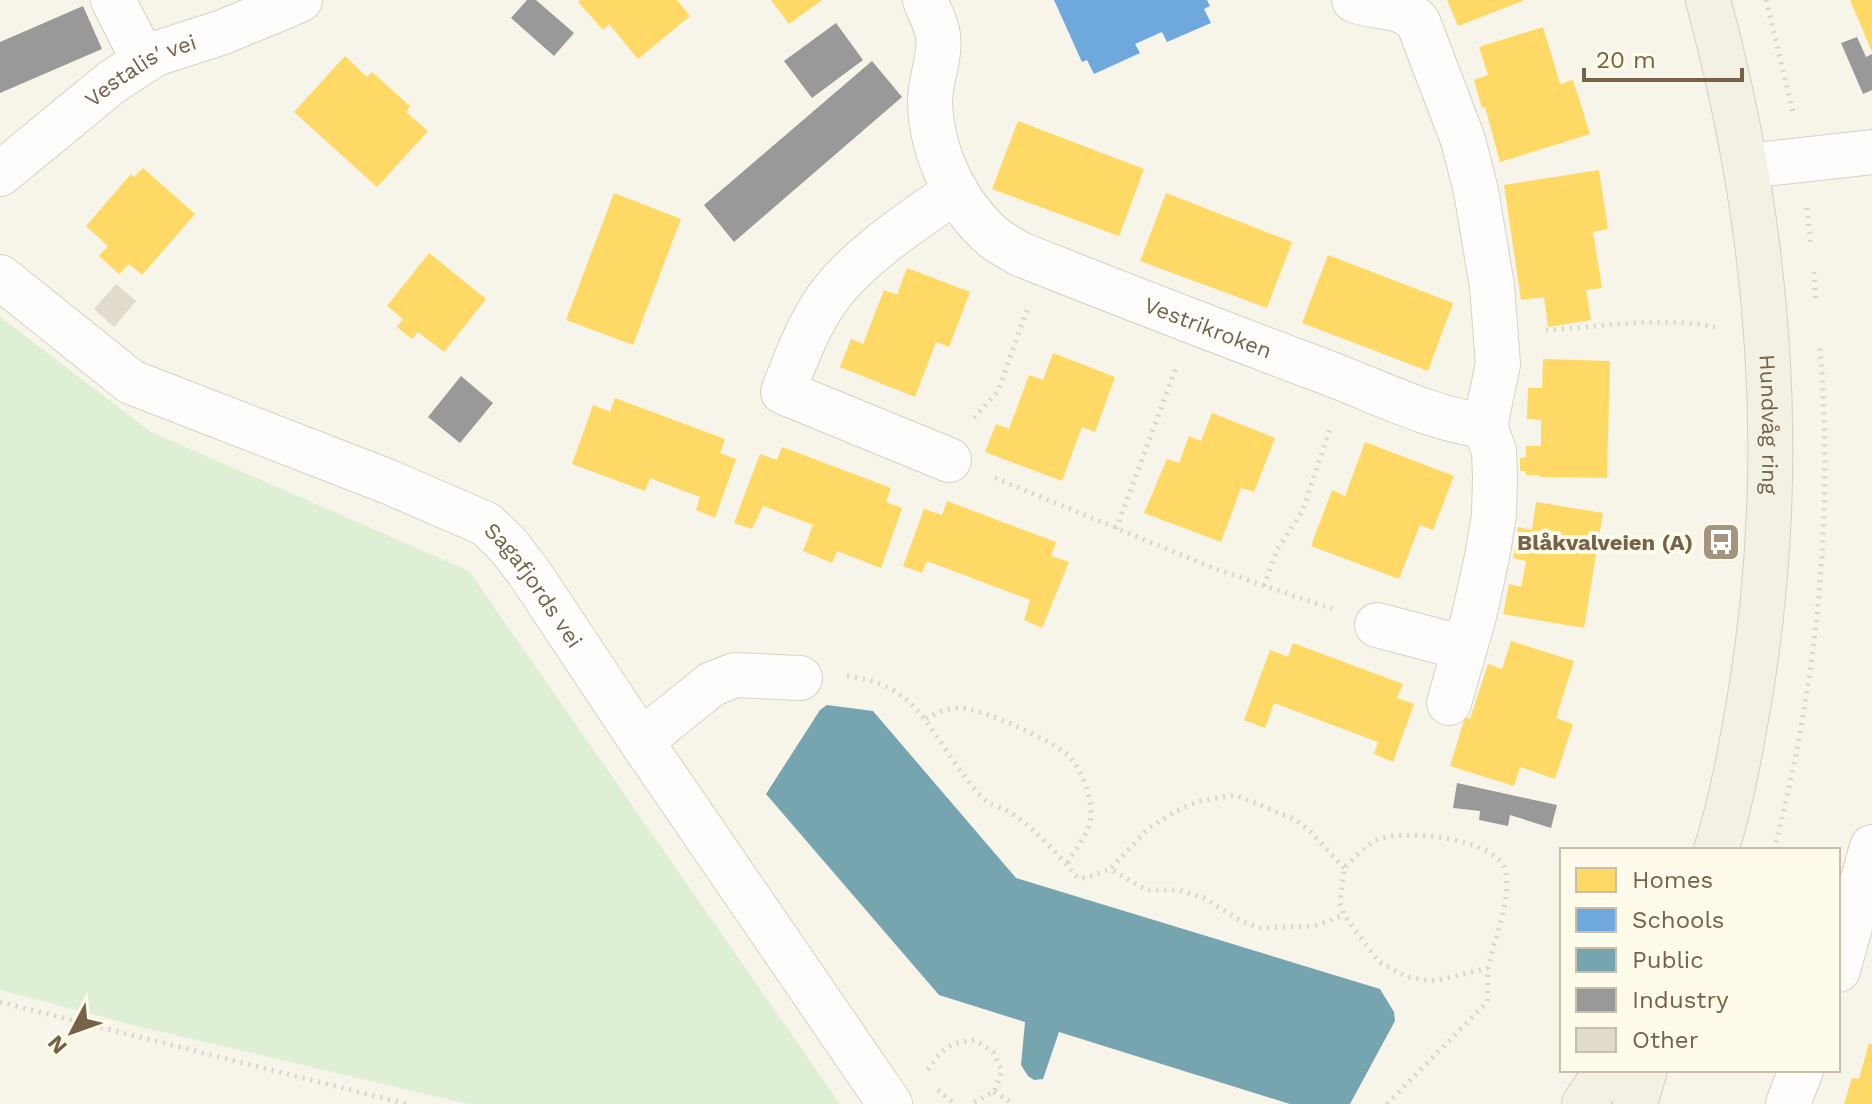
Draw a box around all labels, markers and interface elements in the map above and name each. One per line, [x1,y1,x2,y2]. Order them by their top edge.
street label: Vestalis' vei [80,29,199,112]
scale bar [1584,32,1742,82]
text: 20 m [1596,46,1656,74]
street label: Vestrikroken [1141,292,1275,363]
street label: Hundvåg ring [1755,354,1783,495]
street label: Sagafjords vei [480,517,588,652]
bus stop icon: Blåkvalveien (A) [1700,521,1742,563]
place label: Blåkvalveien (A) [1517,530,1693,555]
legend [1560,848,1840,1072]
text: Homes [1632,866,1713,894]
text: Schools [1632,906,1724,934]
text: Public [1632,946,1704,974]
text: Industry [1632,986,1729,1014]
north arrow [32,992,112,1072]
text: Other [1632,1026,1699,1054]
text: N [42,1030,72,1059]

